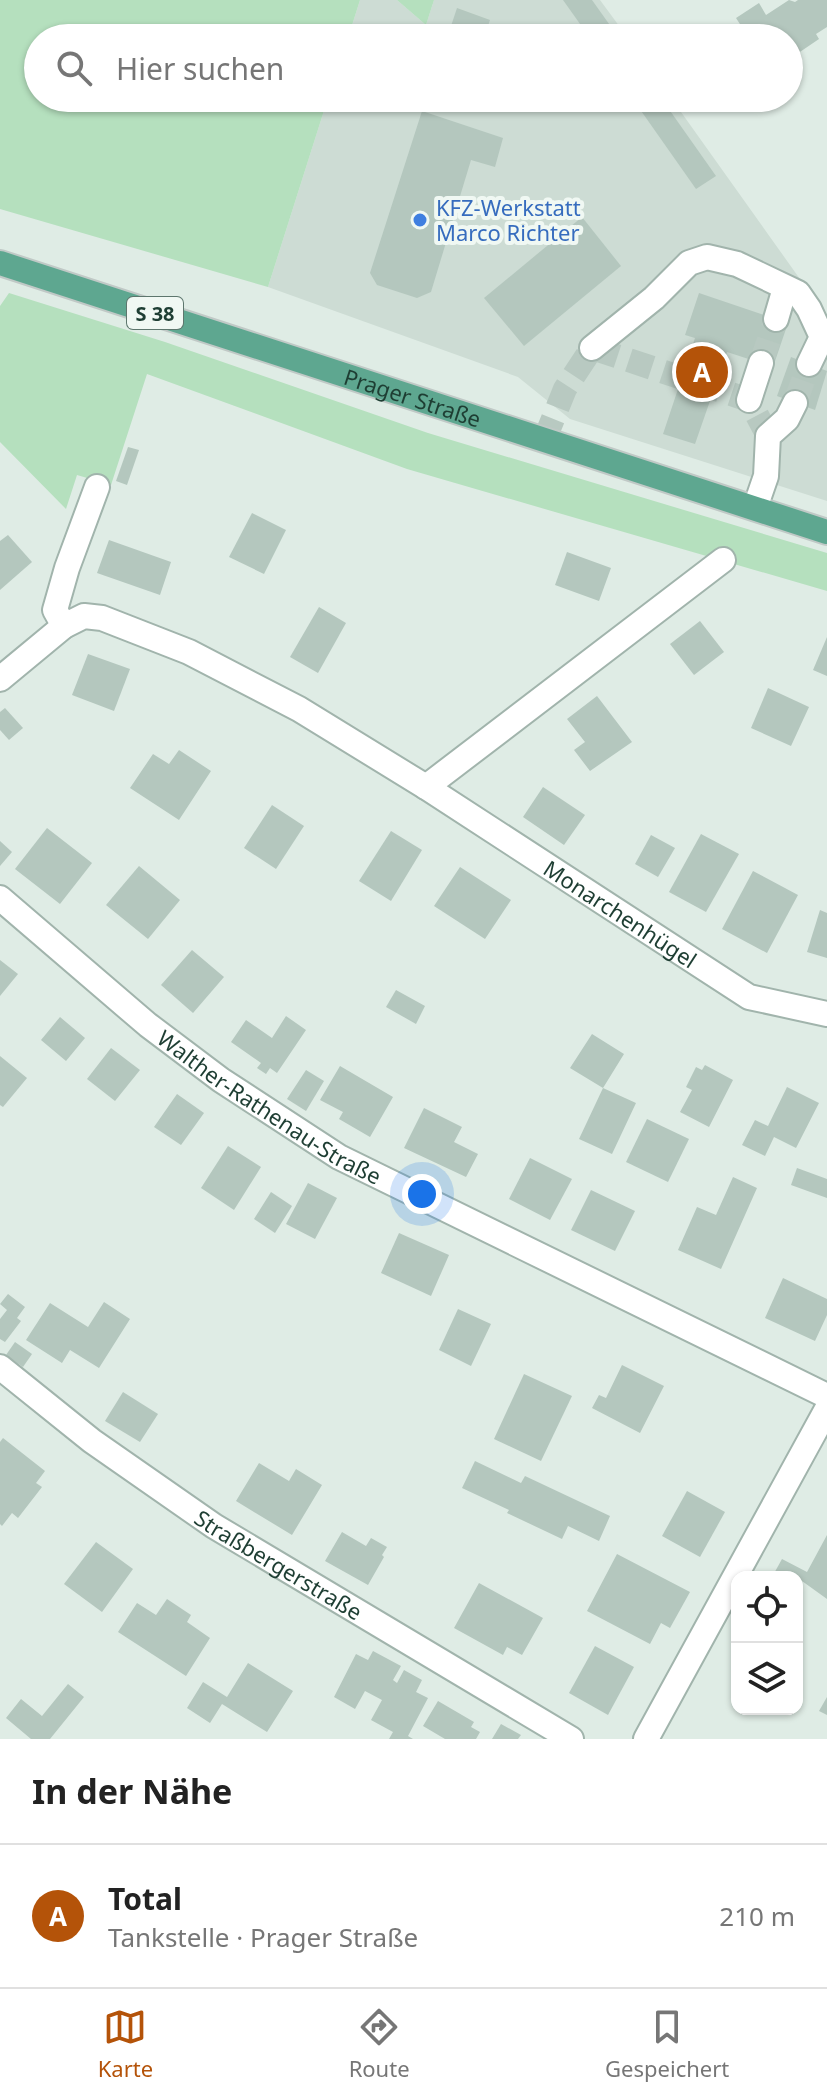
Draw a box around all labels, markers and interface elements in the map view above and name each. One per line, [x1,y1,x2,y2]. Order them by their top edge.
search box [24,24,803,112]
icon: search [52,46,96,90]
text: Hier suchen [116,48,284,89]
place label: KFZ-Werkstatt Marco Richter [436,192,581,247]
marker: KFZ-Werkstatt Marco Richter [411,211,429,229]
road number: S 38 [127,297,183,329]
pin: A [676,342,728,402]
street label: Prager Straße [340,361,485,434]
street label: Monarchenhügel [538,853,703,974]
street label: Walther-Rathenau-Straße [152,1023,387,1191]
your location [402,1174,442,1214]
street label: Straßbergerstraße [189,1502,368,1626]
map controls [731,1571,803,1715]
button: locate [731,1571,803,1643]
button: layers [731,1643,803,1715]
text: In der Nähe [32,1768,232,1814]
text: Total [108,1878,182,1919]
text: A [49,1898,67,1934]
text: 210 m [719,1898,795,1934]
text: Tankstelle · Prager Straße [108,1919,418,1955]
tab: Karte [98,2005,153,2083]
tab: Route [349,2005,410,2083]
tab: Gespeichert [605,2005,729,2083]

